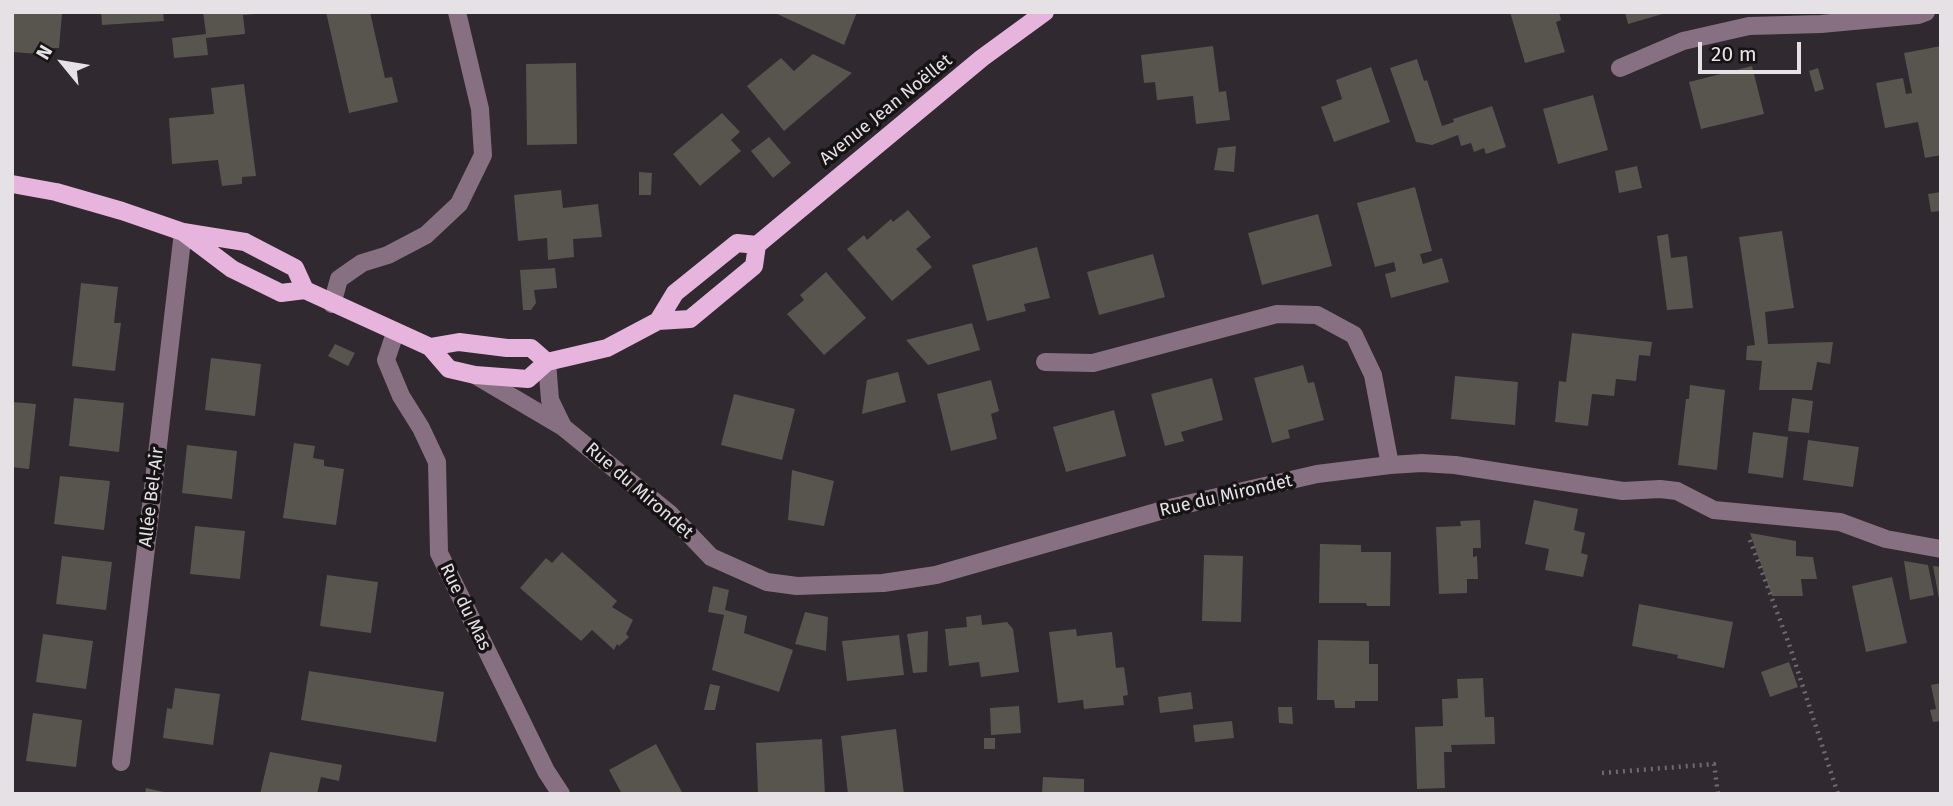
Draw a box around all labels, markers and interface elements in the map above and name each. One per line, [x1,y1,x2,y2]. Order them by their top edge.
north arrow [28,28,98,98]
scale bar [1701,28,1804,72]
text: N [31,41,57,63]
text: 20 m [1711,41,1757,67]
street label: Avenue Jean Noëllet [815,50,957,170]
street label: Rue du Mirondet [581,438,697,544]
street label: Allée Bel-Air [135,446,169,548]
street label: Rue du Mirondet [1158,470,1294,522]
street label: Rue du Mas [435,560,495,654]

